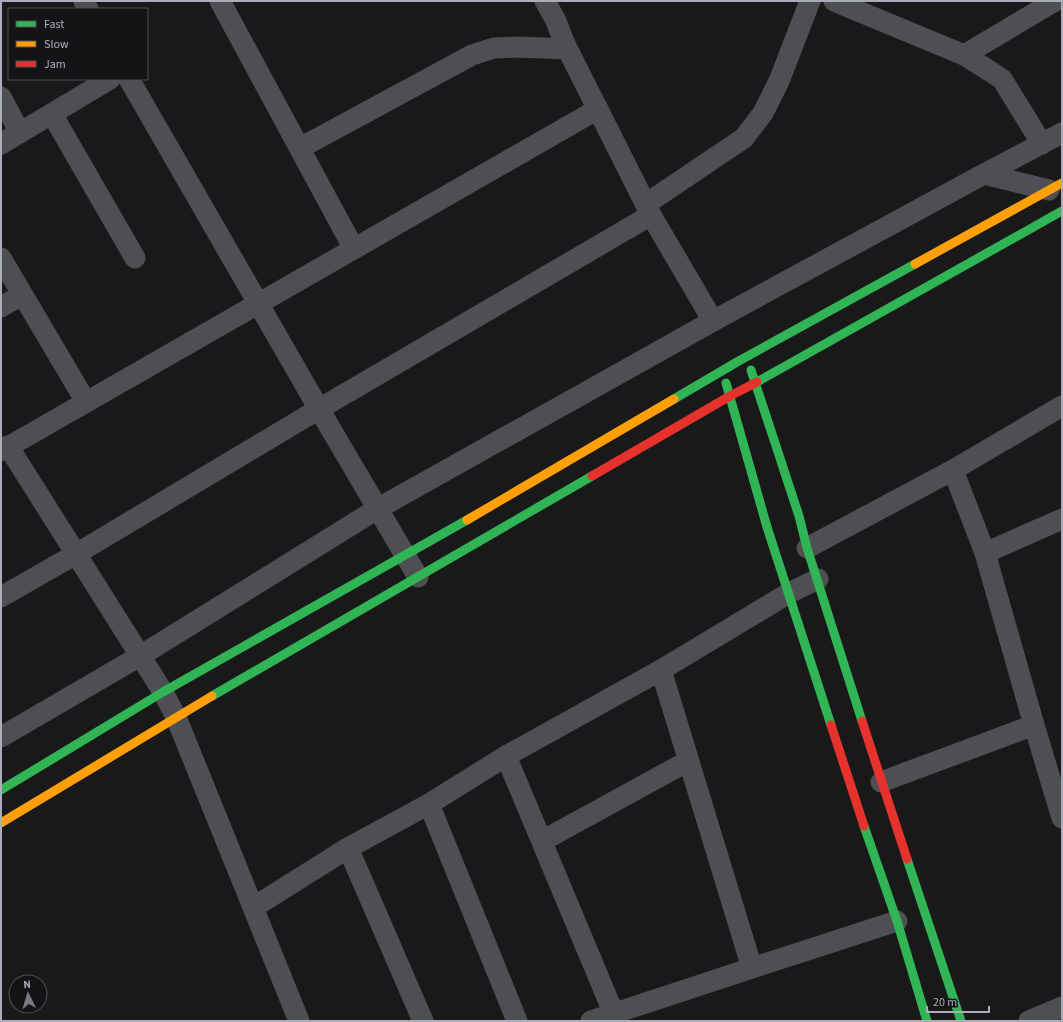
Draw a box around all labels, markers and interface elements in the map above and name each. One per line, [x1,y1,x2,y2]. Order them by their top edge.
legend [8,8,148,80]
text: Fast [44,16,64,33]
text: Slow [44,36,69,53]
text: Jam [44,56,66,73]
north arrow [8,974,48,1014]
text: N [23,977,31,992]
scale bar [927,988,989,1014]
text: 20 m [933,994,957,1011]

